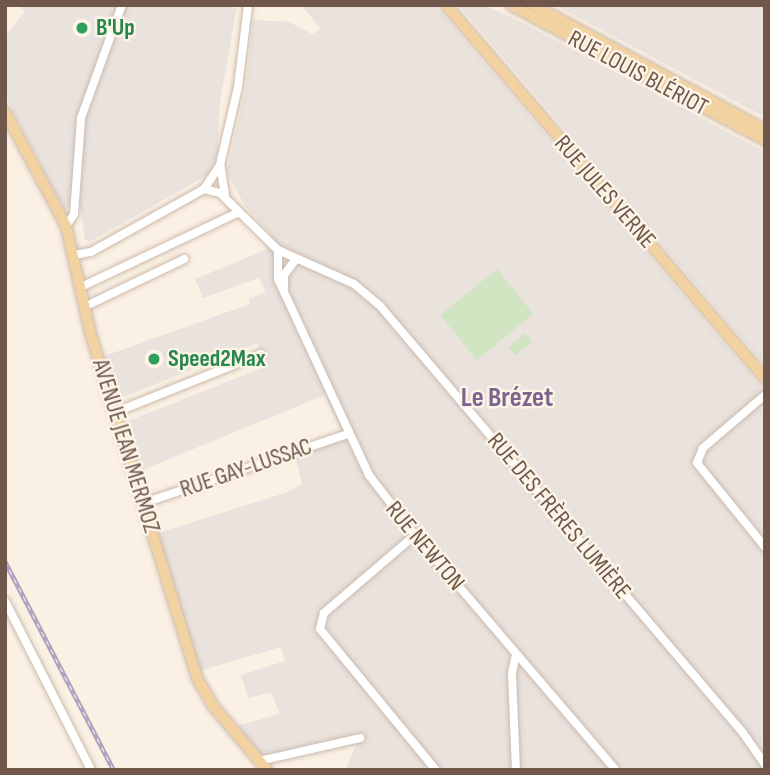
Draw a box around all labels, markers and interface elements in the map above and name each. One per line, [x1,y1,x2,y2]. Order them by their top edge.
place label: B'Up [96,14,135,42]
marker: B'Up [74,20,90,36]
street label: RUE LOUIS BLÉRIOT [563,24,713,122]
street label: RUE JULES VERNE [548,130,662,254]
place label: Speed2Max [168,345,266,373]
marker: Speed2Max [146,351,162,367]
street label: AVENUE JEAN MERMOZ [86,356,166,536]
district label: Le Brézet [461,381,553,415]
street label: RUE DES FRÈRES LUMIÈRE [481,427,637,605]
street label: RUE GAY-LUSSAC [176,432,316,504]
street label: RUE NEWTON [379,495,471,597]

